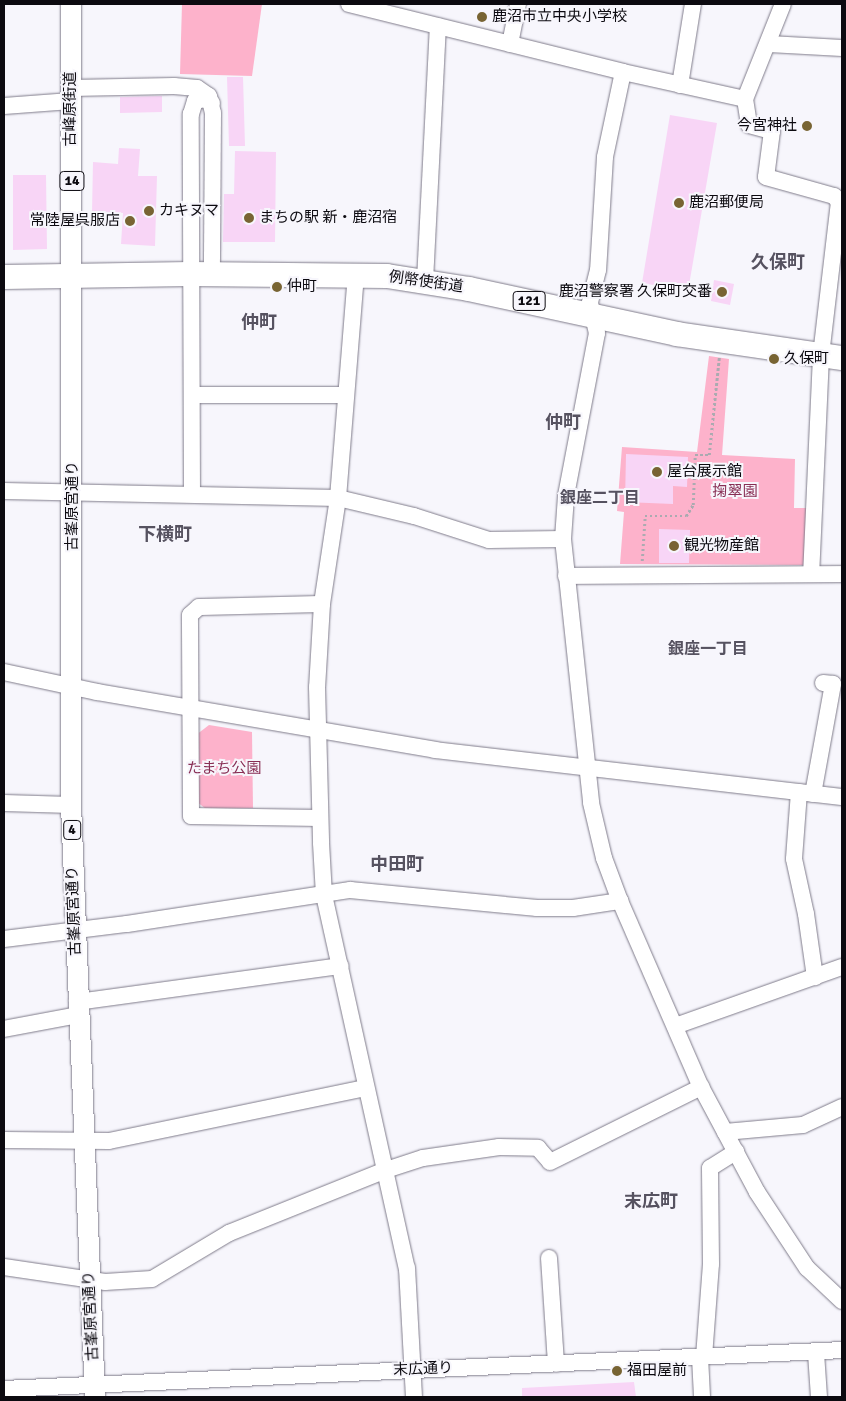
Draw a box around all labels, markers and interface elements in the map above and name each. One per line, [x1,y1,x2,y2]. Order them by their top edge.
place label: 鹿沼市立中央小学校 [492,8,627,26]
marker: 鹿沼市立中央小学校 [476,11,488,23]
street label: 古峰原街道 [62,72,80,146]
place label: 今宮神社 [737,117,797,135]
marker: 今宮神社 [801,120,813,132]
road number: 14 [58,170,86,192]
place label: 鹿沼郵便局 [689,194,764,212]
marker: 鹿沼郵便局 [673,197,685,209]
place label: カキヌマ [159,202,219,220]
marker: カキヌマ [143,205,155,217]
place label: まちの駅 新・鹿沼宿 [259,209,397,227]
place label: 常陸屋呉服店 [30,212,120,230]
marker: まちの駅 新・鹿沼宿 [243,212,255,224]
marker: 常陸屋呉服店 [124,215,136,227]
district label: 久保町 [751,251,805,273]
street label: 例幣使街道 [388,268,464,296]
place label: 仲町 [287,278,317,296]
marker: 仲町 [271,281,283,293]
place label: 鹿沼警察署 久保町交番 [559,283,712,301]
marker: 鹿沼警察署 久保町交番 [716,286,728,298]
road number: 121 [512,290,546,312]
district label: 仲町 [241,311,277,333]
place label: 久保町 [784,350,829,368]
marker: 久保町 [768,353,780,365]
district label: 仲町 [545,411,581,433]
street label: 古峯原宮通り [64,461,82,551]
place label: 屋台展示館 [667,463,742,481]
marker: 屋台展示館 [651,466,663,478]
park label: 掬翠園 [713,483,757,501]
district label: 銀座二丁目 [560,488,640,508]
district label: 下横町 [138,523,192,545]
place label: 観光物産館 [684,537,759,555]
marker: 観光物産館 [668,540,680,552]
district label: 銀座一丁目 [668,639,748,659]
park label: たまち公園 [187,760,261,778]
road number: 4 [62,818,82,842]
district label: 中田町 [370,853,424,875]
street label: 古峯原宮通り [63,866,85,956]
district label: 末広町 [624,1190,678,1212]
street label: 古峯原宮通り [80,1271,102,1361]
street label: 末広通り [393,1359,453,1379]
place label: 福田屋前 [627,1362,687,1380]
marker: 福田屋前 [611,1365,623,1377]

